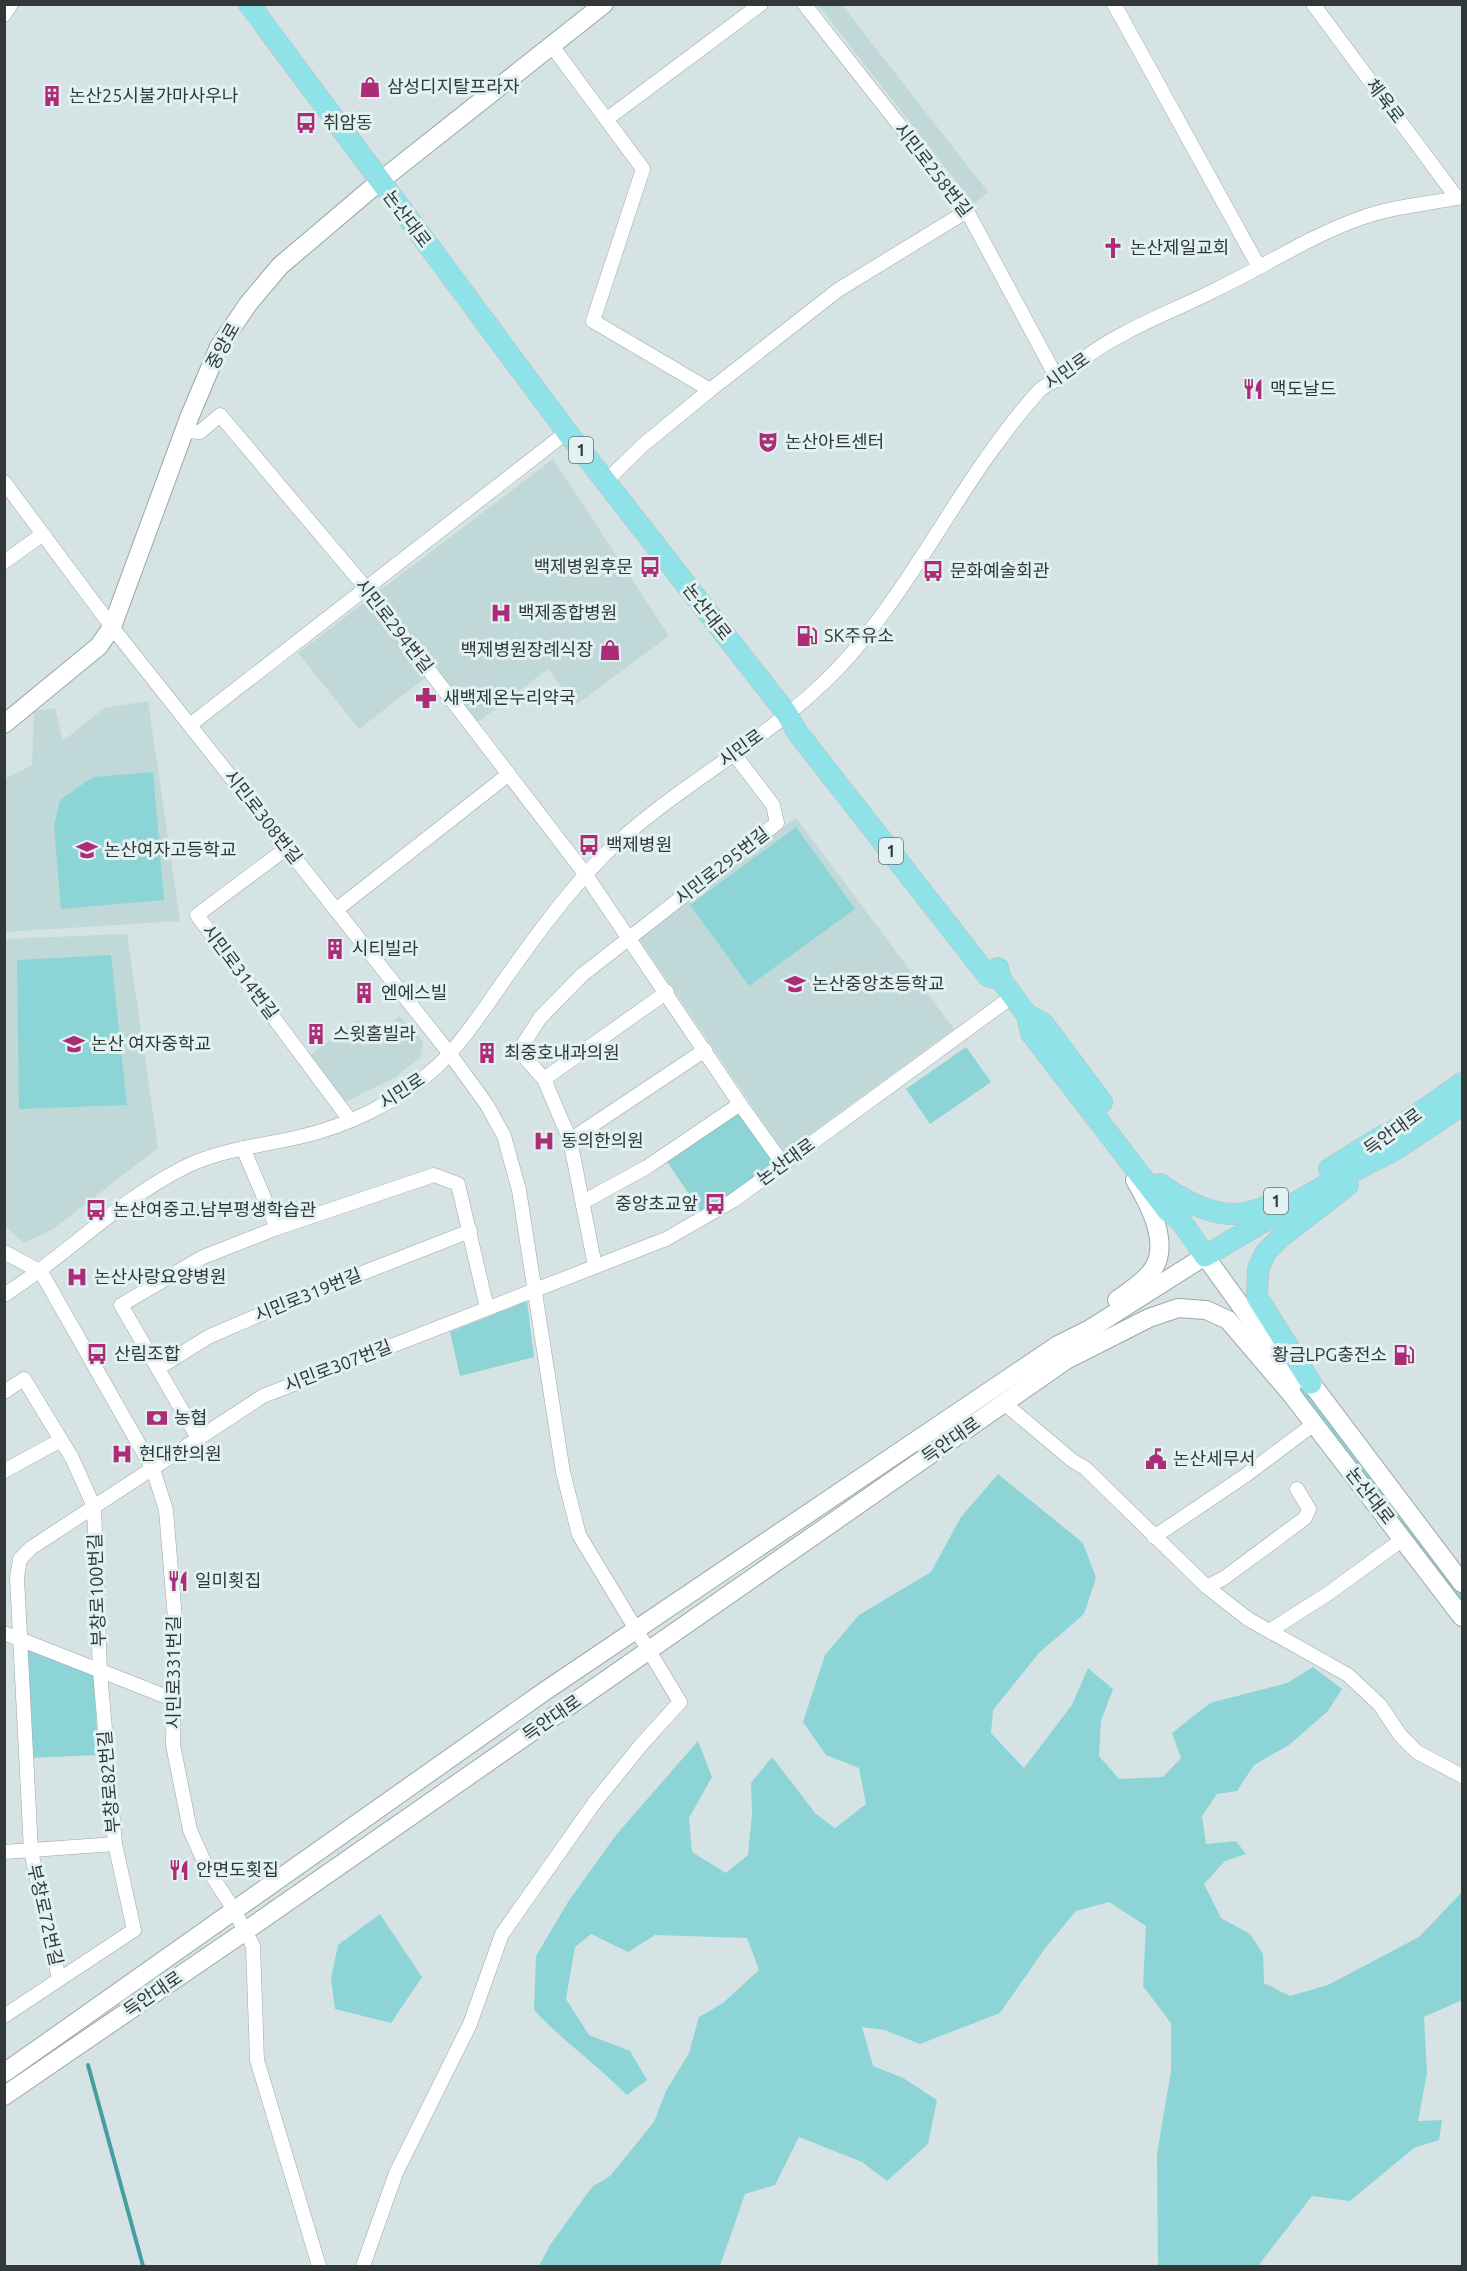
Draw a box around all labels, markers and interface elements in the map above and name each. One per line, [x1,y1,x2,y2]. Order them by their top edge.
shop icon: 삼성디지탈프라자 [358,75,382,99]
street label: 체육로 [1363,75,1409,126]
place label: 삼성디지탈프라자 [387,76,520,96]
building icon: 논산25시불가마사우나 [40,84,64,108]
place label: 논산25시불가마사우나 [69,85,238,105]
bus stop icon: 취암동 [294,111,318,135]
place label: 취암동 [323,112,373,132]
street label: 시민로258번길 [891,119,977,220]
street label: 논산대로 [380,186,436,251]
church icon: 논산제일교회 [1101,236,1125,260]
place label: 논산제일교회 [1130,237,1229,257]
street label: 중앙로 [201,319,243,372]
street label: 시민로 [1040,348,1093,393]
restaurant icon: 맥도날드 [1241,377,1265,401]
place label: 맥도날드 [1270,378,1336,398]
theatre icon: 논산아트센터 [756,430,780,454]
place label: 논산아트센터 [785,431,884,451]
road number: 1 [569,437,593,463]
bus stop icon: 백제병원후문 [638,555,662,579]
place label: 백제병원후문 [534,556,633,576]
bus stop icon: 문화예술회관 [921,559,945,583]
place label: 문화예술회관 [950,560,1050,580]
street label: 시민로294번길 [352,575,438,676]
street label: 논산대로 [680,579,736,644]
hospital icon: 백제종합병원 [489,601,513,625]
place label: 백제종합병원 [518,602,617,622]
fuel station icon: SK주유소 [795,624,819,648]
place label: SK주유소 [824,625,894,645]
shop icon: 백제병원장례식장 [598,638,622,662]
place label: 백제병원장례식장 [461,639,593,659]
pharmacy icon: 새백제온누리약국 [414,686,438,710]
place label: 새백제온누리약국 [443,687,575,707]
street label: 시민로 [714,724,766,770]
street label: 시민로308번길 [221,766,307,867]
street label: 시민로295번길 [671,822,772,908]
bus stop icon: 백제병원 [577,833,601,857]
place label: 백제병원 [606,834,672,854]
school or university icon: 논산여자고등학교 [75,838,99,862]
road number: 1 [879,838,903,864]
place label: 논산여자고등학교 [104,839,236,859]
street label: 시민로314번길 [199,920,283,1023]
building icon: 시티빌라 [323,937,347,961]
place label: 시티빌라 [352,938,419,958]
school or university icon: 논산중앙초등학교 [783,972,807,996]
place label: 논산중앙초등학교 [812,973,944,993]
building icon: 엔에스빌 [352,981,376,1005]
place label: 엔에스빌 [381,982,447,1002]
building icon: 스윗홈빌라 [304,1022,328,1046]
place label: 스윗홈빌라 [333,1023,416,1043]
school or university icon: 논산 여자중학교 [62,1032,86,1056]
place label: 논산 여자중학교 [91,1033,211,1053]
building icon: 최중호내과의원 [475,1041,499,1065]
place label: 최중호내과의원 [504,1042,620,1062]
street label: 시민로 [375,1068,428,1112]
street label: 득안대로 [1360,1104,1425,1159]
hospital icon: 동의한의원 [532,1129,556,1153]
place label: 동의한의원 [561,1130,644,1150]
street label: 논산대로 [753,1134,818,1189]
road number: 1 [1264,1188,1288,1214]
bus stop icon: 중앙초교앞 [703,1192,727,1216]
place label: 중앙초교앞 [615,1193,698,1213]
bus stop icon: 논산여중고.남부평생학습관 [84,1198,108,1222]
place label: 논산여중고.남부평생학습관 [113,1199,317,1219]
street label: 시민로319번길 [251,1264,364,1325]
hospital icon: 논산사랑요양병원 [65,1265,89,1289]
place label: 논산사랑요양병원 [94,1266,226,1286]
street label: 시민로307번길 [281,1335,394,1395]
bus stop icon: 산림조합 [85,1342,109,1366]
place label: 산림조합 [114,1343,180,1363]
fuel station icon: 황금LPG충전소 [1392,1343,1416,1367]
place label: 황금LPG충전소 [1272,1344,1387,1364]
bank icon: 농협 [145,1406,169,1430]
place label: 농협 [174,1407,207,1427]
street label: 득안대로 [918,1412,983,1466]
hospital icon: 현대한의원 [110,1442,134,1466]
place label: 현대한의원 [139,1443,222,1463]
public building icon: 논산세무서 [1144,1447,1168,1471]
place label: 논산세무서 [1173,1448,1256,1468]
street label: 논산대로 [1343,1463,1399,1528]
street label: 부창로100번길 [84,1533,108,1647]
restaurant icon: 일미횟집 [166,1569,190,1593]
place label: 일미횟집 [195,1570,261,1590]
street label: 시민로331번길 [163,1615,183,1729]
street label: 득안대로 [519,1690,584,1744]
street label: 부창로82번길 [94,1730,122,1834]
restaurant icon: 안면도횟집 [167,1858,191,1882]
place label: 안면도횟집 [196,1859,279,1879]
street label: 부창로72번길 [25,1862,67,1967]
street label: 득안대로 [119,1966,185,2020]

